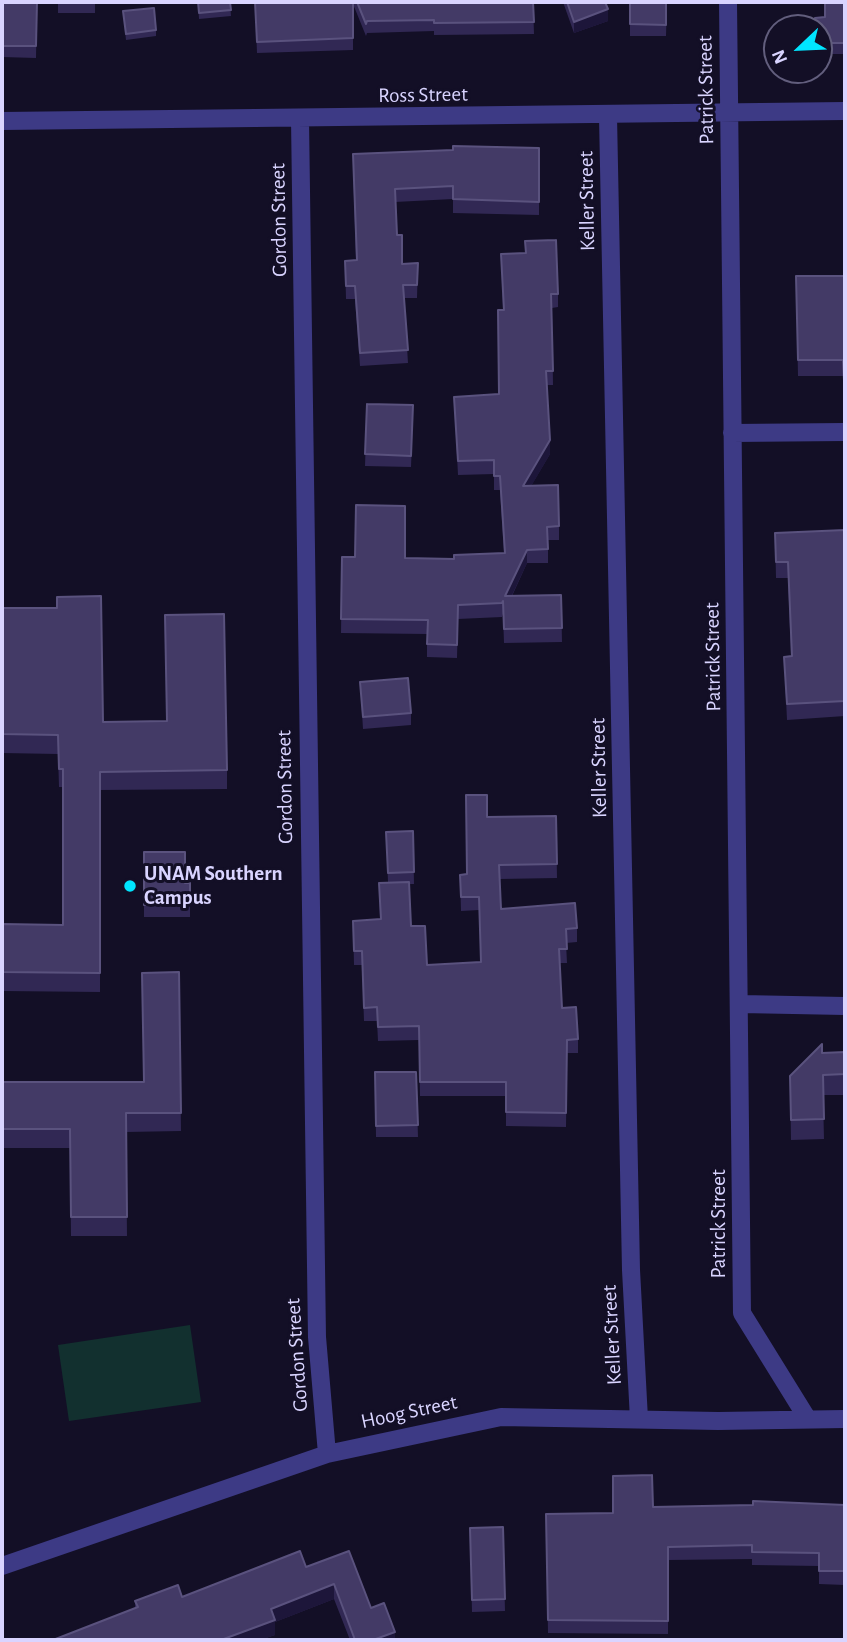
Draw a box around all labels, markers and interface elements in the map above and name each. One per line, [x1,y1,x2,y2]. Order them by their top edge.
north arrow [763,14,833,84]
street label: Patrick Street [692,35,720,145]
text: N [769,47,791,66]
street label: Ross Street [378,82,468,108]
street label: Keller Street [574,151,600,251]
street label: Gordon Street [265,163,293,277]
street label: Patrick Street [699,602,727,712]
street label: Keller Street [586,718,612,818]
street label: Gordon Street [271,730,299,844]
place label: UNAM Southern Campus [144,861,283,911]
marker: UNAM Southern Campus [122,878,138,894]
street label: Patrick Street [706,1169,732,1279]
street label: Keller Street [597,1284,627,1386]
street label: Gordon Street [280,1297,314,1413]
street label: Hoog Street [359,1390,459,1434]

